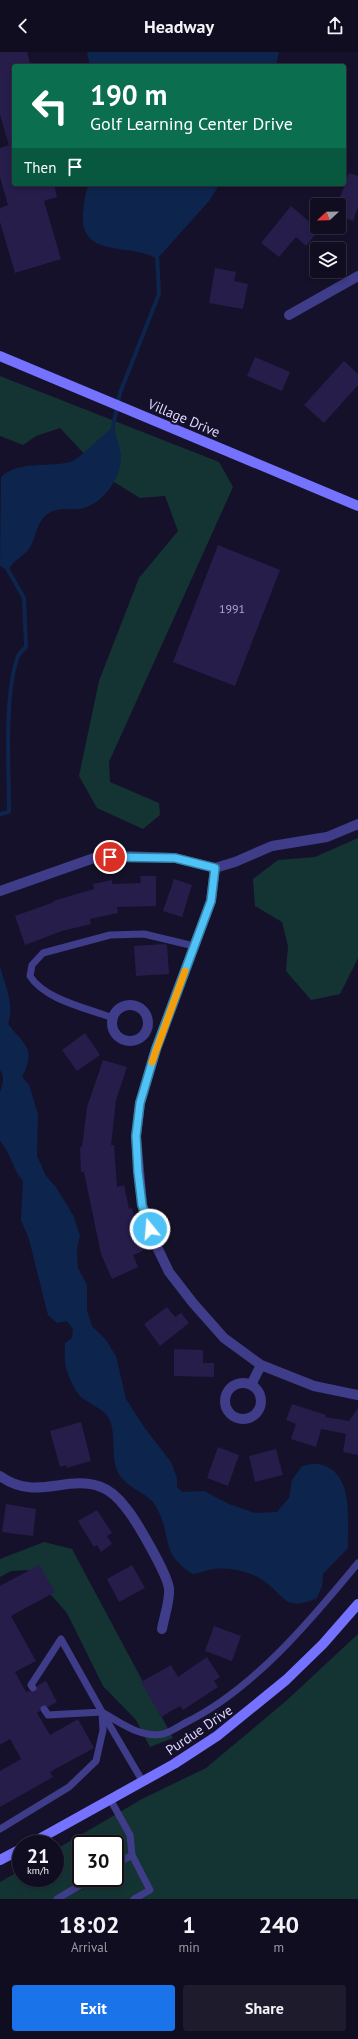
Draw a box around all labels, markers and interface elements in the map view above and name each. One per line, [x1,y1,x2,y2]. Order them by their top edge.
icon: back [12,15,34,37]
text: Headway [144,15,214,38]
icon: share [324,15,346,37]
text: 190 m [90,76,167,113]
icon: left [24,80,76,132]
text: Golf Learning Center Drive [90,112,293,135]
icon: arrive [64,156,86,178]
text: Then [24,158,56,177]
north arrow [310,198,346,234]
map controls [310,198,346,278]
button: layers [310,242,346,278]
street label: Village Drive [144,394,223,441]
house number: 1991 [219,601,245,616]
pin [93,840,127,874]
icon: arrive [99,846,121,868]
position arrow [129,1208,171,1250]
street label: Purdue Drive [162,1701,236,1759]
speed limit sign: 30 [72,1835,124,1887]
text: 21 [27,1843,49,1869]
text: km/h [27,1864,49,1877]
text: 18:02 [59,1909,120,1940]
text: 1 [182,1909,196,1940]
text: 240 [258,1909,299,1940]
text: Arrival [71,1939,107,1956]
text: min [178,1939,200,1956]
text: m [274,1939,284,1956]
button: Exit [12,1985,175,2031]
button: Share [183,1985,346,2031]

